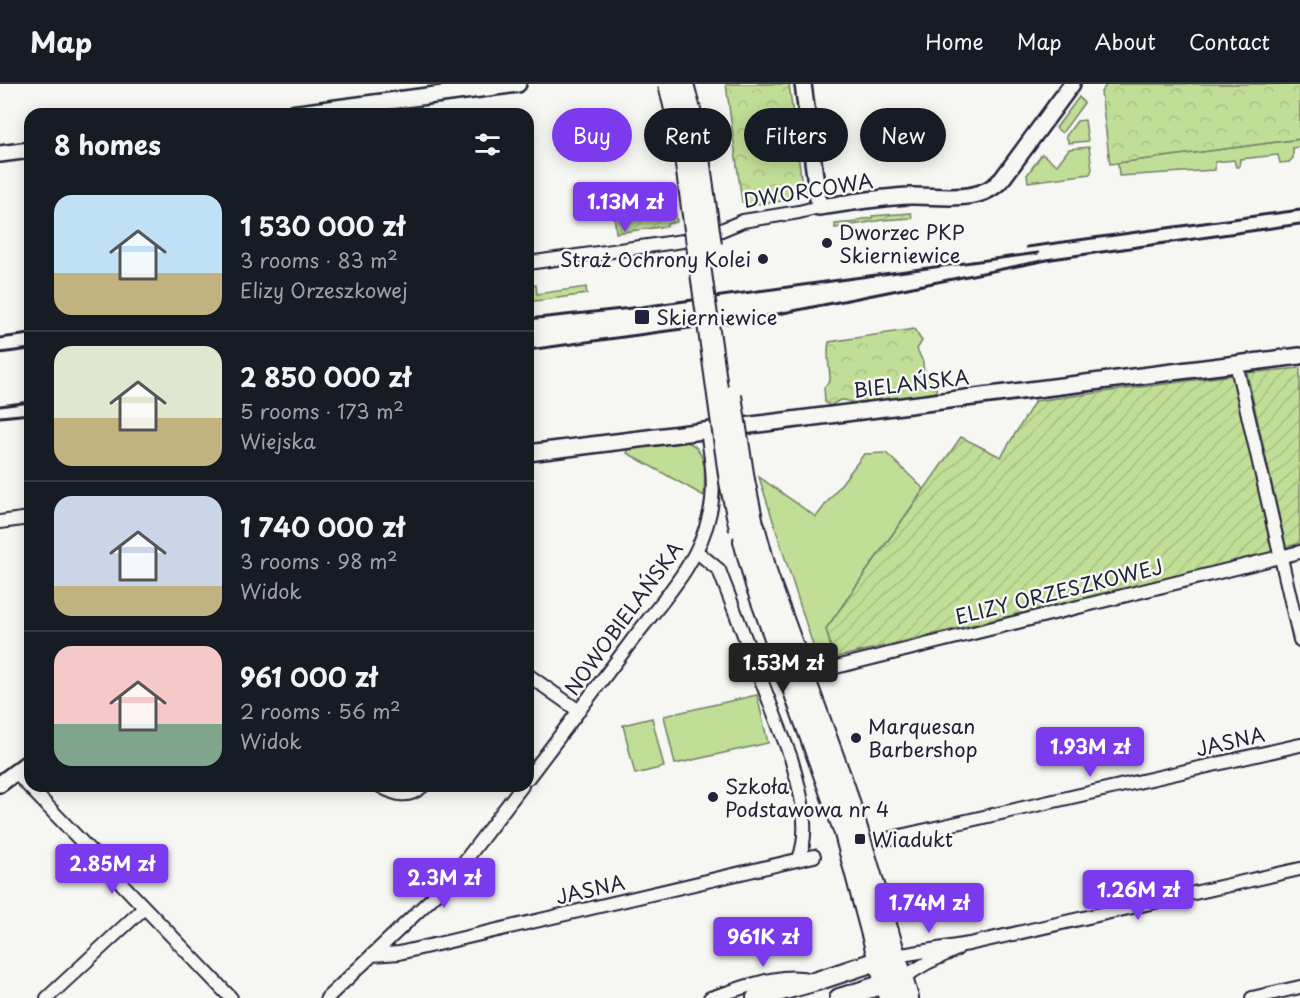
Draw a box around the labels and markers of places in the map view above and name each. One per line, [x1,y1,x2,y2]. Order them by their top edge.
pin: 1.13M zł [563,182,687,233]
place label: Dworzec PKP Skierniewice [839,217,965,270]
marker: Dworzec PKP Skierniewice [820,236,834,250]
place label: Straż Ochrony Kolei [560,244,751,274]
marker: Straż Ochrony Kolei [756,252,770,266]
place label: Skierniewice [656,302,777,332]
marker: Skierniewice [633,308,651,326]
pin: 1.53M zł [721,643,845,694]
place label: Marquesan Barbershop [868,711,978,764]
pin: 1.93M zł [1028,727,1152,778]
marker: Marquesan Barbershop [849,731,863,745]
place label: Szkoła Podstawowa nr 4 [725,771,889,824]
marker: Szkoła Podstawowa nr 4 [706,790,720,804]
place label: Wiadukt [872,824,953,854]
marker: Wiadukt [853,832,867,846]
pin: 2.85M zł [50,844,174,895]
pin: 2.3M zł [389,858,499,909]
pin: 1.26M zł [1076,870,1200,921]
pin: 1.74M zł [867,883,991,934]
pin: 961K zł [708,917,818,968]

